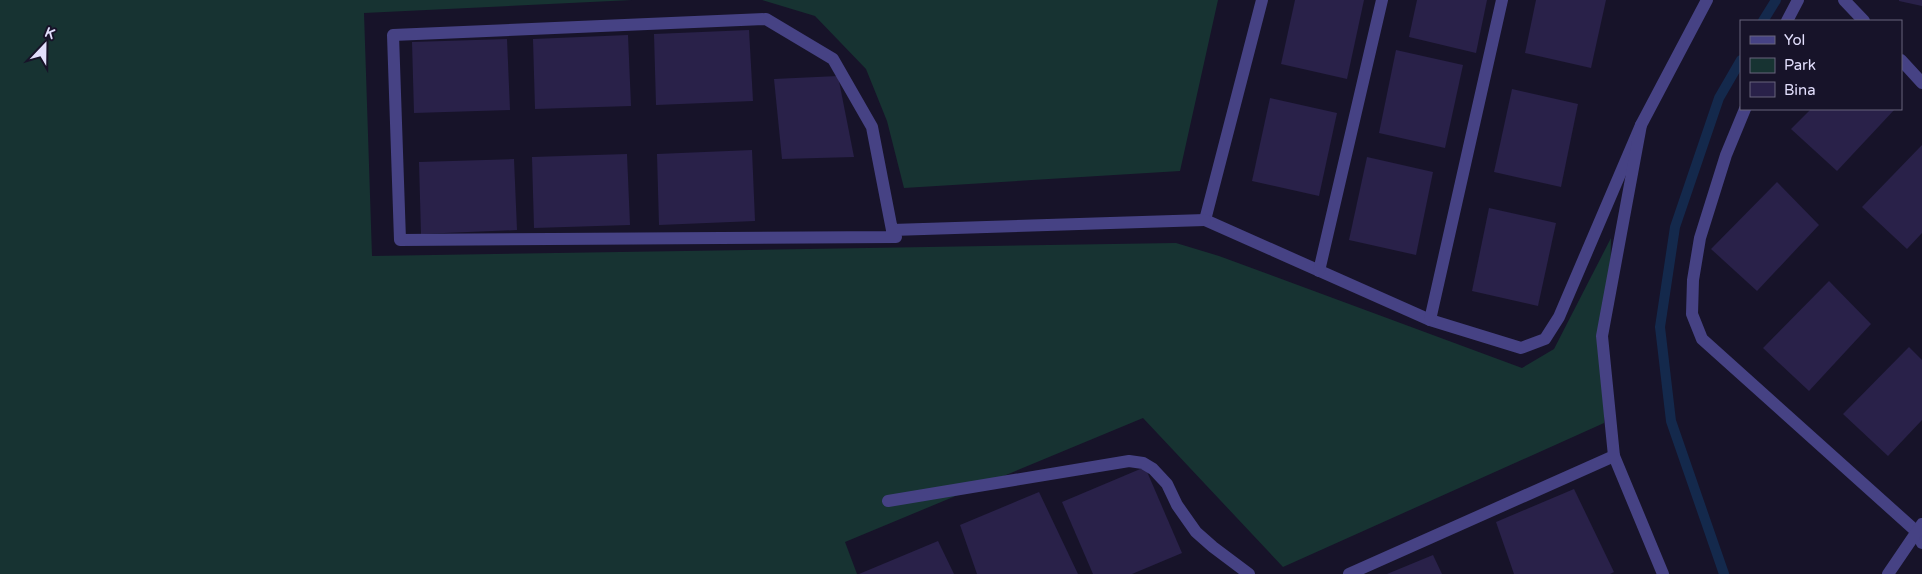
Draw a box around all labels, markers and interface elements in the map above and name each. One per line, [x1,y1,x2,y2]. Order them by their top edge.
north arrow [20,20,70,70]
legend [1740,20,1902,110]
text: K [42,24,58,43]
text: Yol [1784,31,1805,49]
text: Park [1784,56,1816,74]
text: Bina [1784,81,1816,99]

